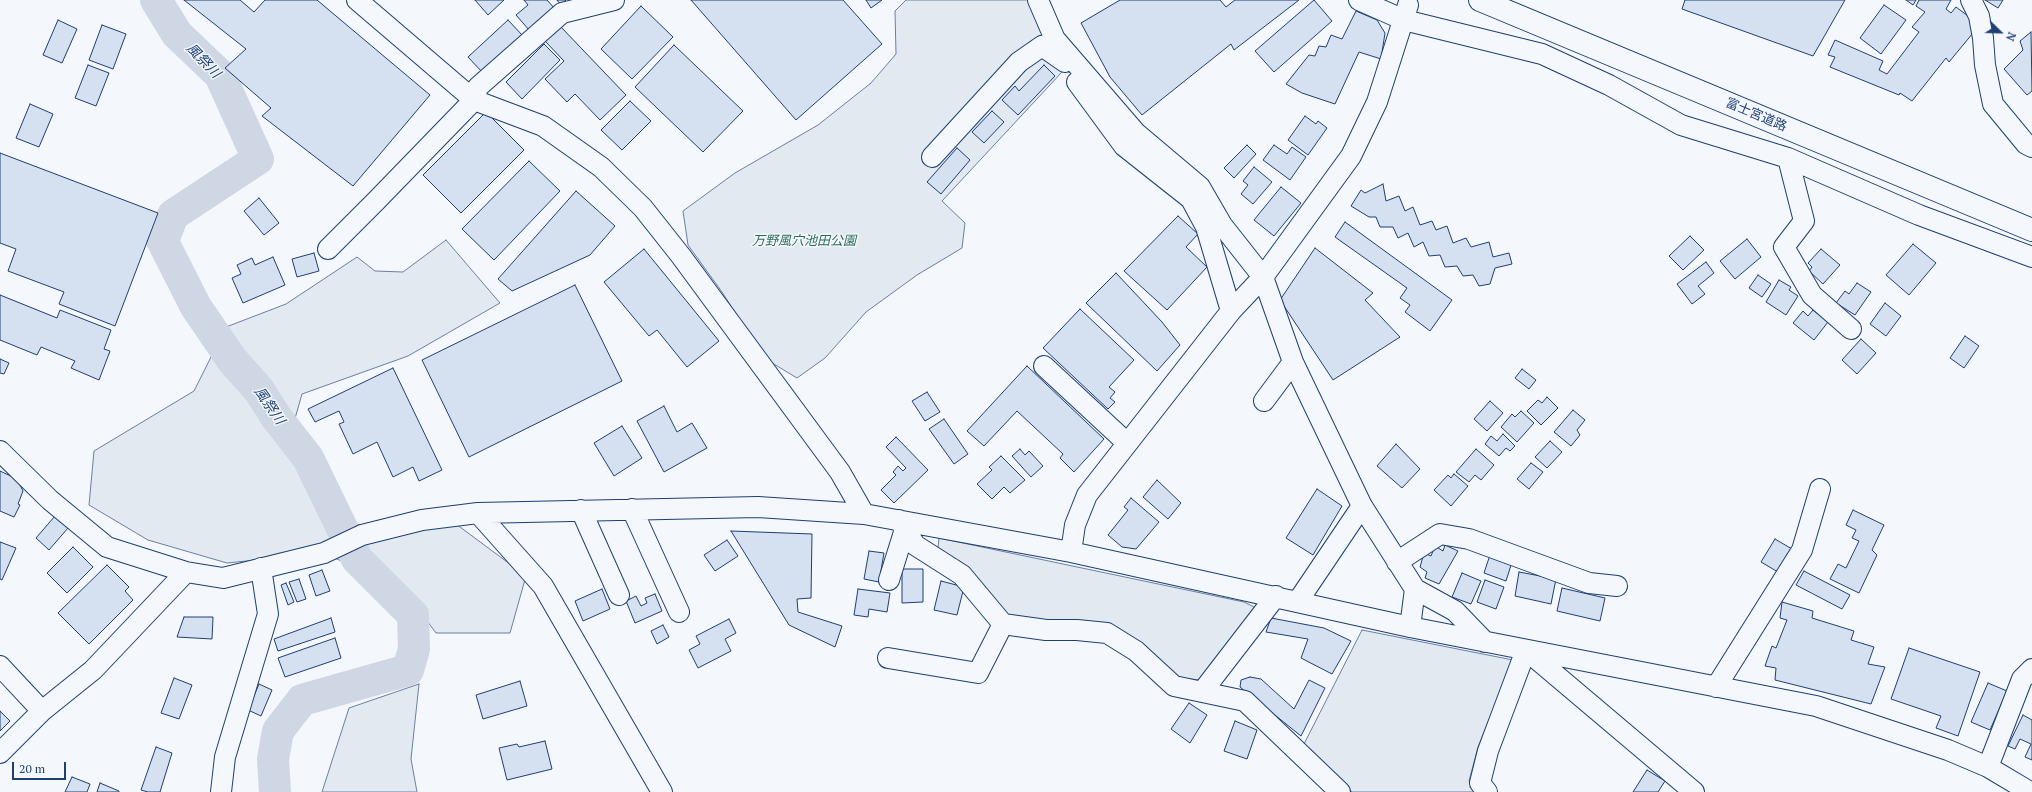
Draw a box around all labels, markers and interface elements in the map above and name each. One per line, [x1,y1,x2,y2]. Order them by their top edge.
north arrow [1980,12,2020,52]
text: N [2003,30,2019,43]
water label: 風祭川 [182,40,224,82]
street label: 富士宮道路 [1723,95,1789,135]
park label: 万野風穴池田公園 [752,233,856,249]
water label: 風祭川 [250,384,288,428]
scale bar [14,754,68,780]
text: 20 m [19,761,45,776]

